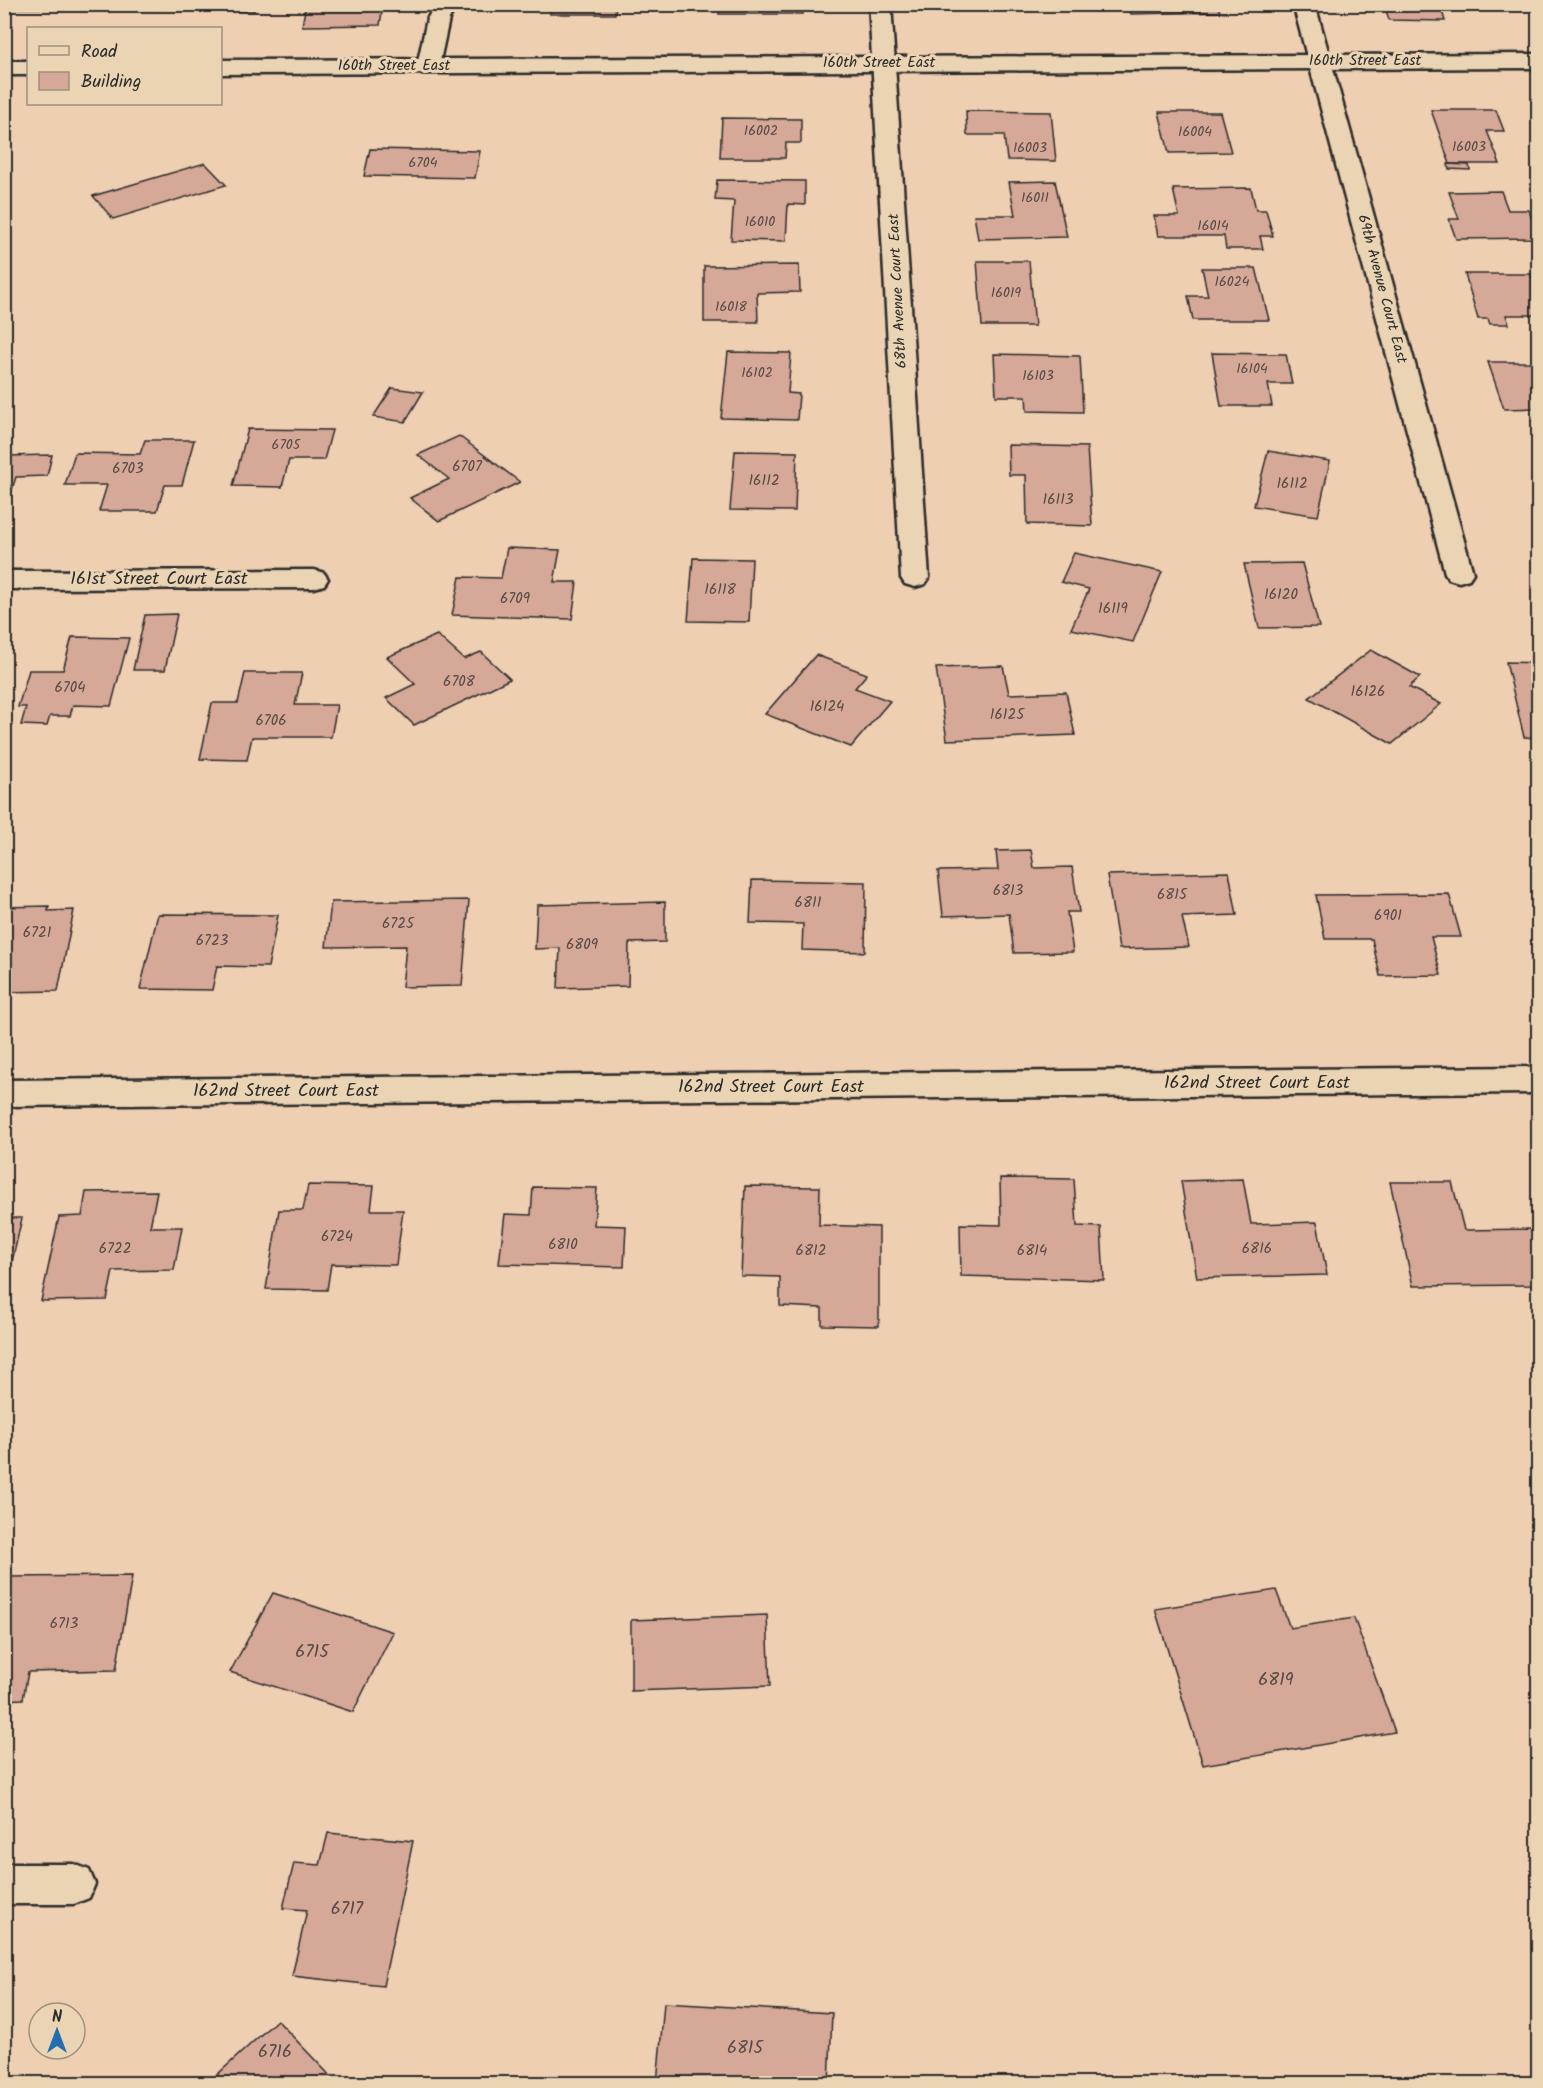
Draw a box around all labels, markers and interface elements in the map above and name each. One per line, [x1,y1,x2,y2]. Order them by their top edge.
legend [27,27,222,105]
text: Road [81,38,118,67]
street label: 160th Street East [1309,49,1421,73]
street label: 160th Street East [823,51,935,75]
street label: 160th Street East [338,54,450,78]
text: Building [81,68,141,97]
house number: 16002 [744,120,778,142]
house number: 16004 [1178,121,1212,143]
house number: 16003 [1452,136,1486,158]
house number: 16003 [1013,137,1047,159]
house number: 6704 [409,152,438,174]
house number: 16011 [1021,187,1049,209]
house number: 16010 [745,211,775,233]
street label: 69th Avenue Court East [1351,212,1414,366]
street label: 68th Avenue Court East [882,213,914,369]
house number: 16014 [1197,215,1229,237]
house number: 16024 [1214,271,1250,293]
house number: 16019 [991,282,1021,304]
house number: 16018 [715,296,748,318]
house number: 16104 [1236,358,1268,380]
house number: 16102 [741,362,773,384]
house number: 16103 [1022,365,1054,387]
house number: 6705 [272,434,302,456]
house number: 6707 [452,455,483,479]
house number: 6703 [112,457,144,481]
house number: 16112 [748,469,780,493]
house number: 16112 [1276,472,1308,496]
house number: 16113 [1042,488,1074,512]
street label: 161st Street Court East [70,565,249,594]
house number: 16118 [704,578,737,602]
house number: 16120 [1264,583,1298,607]
house number: 6709 [500,587,531,611]
house number: 16119 [1098,597,1129,621]
house number: 6708 [443,670,476,694]
house number: 6704 [54,676,86,700]
house number: 16126 [1351,680,1385,704]
house number: 16124 [810,695,844,719]
house number: 16125 [990,703,1025,727]
house number: 6706 [255,709,287,733]
house number: 6813 [993,879,1024,903]
house number: 6815 [1157,883,1188,907]
house number: 6811 [795,891,822,915]
house number: 6901 [1374,904,1402,928]
house number: 6725 [382,912,415,936]
house number: 6721 [23,921,52,945]
house number: 6723 [196,929,229,953]
house number: 6809 [566,933,599,957]
street label: 162nd Street Court East [1164,1069,1351,1098]
street label: 162nd Street Court East [678,1073,865,1102]
street label: 162nd Street Court East [193,1077,380,1106]
house number: 6724 [321,1225,353,1249]
house number: 6810 [548,1233,578,1257]
house number: 6722 [99,1237,131,1261]
house number: 6816 [1242,1237,1272,1261]
house number: 6812 [796,1239,826,1263]
house number: 6814 [1017,1239,1047,1263]
house number: 6713 [50,1612,79,1636]
house number: 6715 [295,1638,330,1667]
house number: 6819 [1258,1666,1294,1695]
house number: 6717 [331,1895,364,1924]
north arrow [27,2001,87,2061]
text: N [52,2005,62,2030]
house number: 6815 [727,2034,764,2063]
house number: 6716 [258,2038,292,2067]

